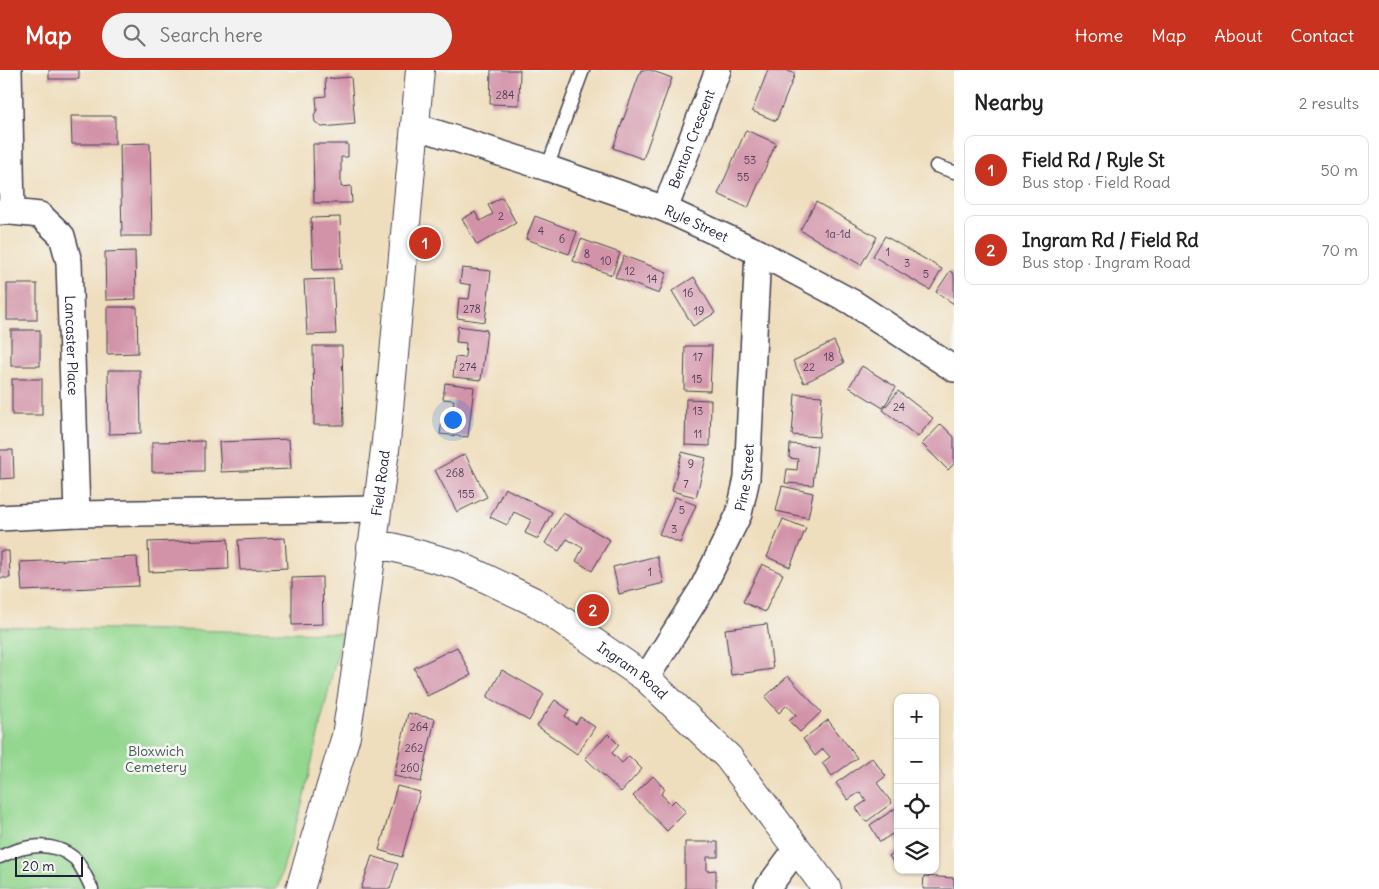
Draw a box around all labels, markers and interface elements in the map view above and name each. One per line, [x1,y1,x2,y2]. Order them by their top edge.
search box [102,13,452,58]
text: Map [25,20,72,50]
icon: search [120,21,148,49]
text: Search here [160,23,263,47]
text: Home [1075,24,1123,47]
text: Map [1151,24,1186,47]
text: About [1214,24,1262,47]
text: Contact [1290,24,1354,47]
street label: Benton Crescent [665,87,719,191]
house number: 284 [496,88,514,102]
text: Nearby [974,89,1044,116]
text: 2 results [1299,93,1359,113]
text: Field Rd / Ryle St [1022,148,1165,172]
house number: 53 [744,153,756,167]
text: 1 [988,160,994,180]
text: 50 m [1320,160,1358,180]
house number: 55 [737,170,749,184]
text: Bus stop · Field Road [1022,172,1170,192]
street label: Ryle Street [662,201,731,246]
house number: 2 [498,209,504,223]
pin: 1 [409,224,441,262]
house number: 4 [538,224,544,238]
house number: 1a-1d [825,227,851,241]
text: Ingram Rd / Field Rd [1022,228,1199,252]
house number: 6 [559,232,565,246]
text: 2 [987,240,995,260]
text: 70 m [1322,240,1358,260]
house number: 1 [886,245,890,259]
house number: 8 [584,247,590,261]
text: Bus stop · Ingram Road [1022,252,1191,272]
house number: 10 [600,254,612,268]
house number: 3 [904,256,910,270]
house number: 12 [625,264,635,278]
house number: 5 [923,267,929,281]
house number: 14 [647,272,657,286]
house number: 16 [683,286,693,300]
street label: Lancaster Place [61,295,82,396]
house number: 278 [463,302,481,316]
house number: 19 [694,304,704,318]
house number: 17 [693,350,703,364]
house number: 18 [824,350,834,364]
house number: 274 [459,360,477,374]
house number: 22 [803,360,815,374]
house number: 15 [692,372,702,386]
house number: 24 [893,400,905,414]
house number: 13 [693,404,703,418]
your location [440,407,466,433]
house number: 11 [694,427,702,441]
street label: Pine Street [731,443,758,513]
street label: Field Road [367,449,394,517]
house number: 9 [688,457,694,471]
house number: 268 [446,466,464,480]
house number: 7 [683,477,689,491]
house number: 155 [457,487,475,501]
house number: 5 [679,503,685,517]
house number: 3 [671,522,677,536]
house number: 1 [648,565,652,579]
pin: 2 [577,591,609,629]
street label: Ingram Road [594,638,671,703]
map controls [894,694,939,874]
button: + [894,694,939,739]
house number: 264 [410,720,428,734]
button: − [894,739,939,784]
house number: 262 [405,741,423,755]
park label: Bloxwich Cemetery [125,742,187,776]
house number: 260 [400,761,420,775]
button: locate [894,784,939,829]
button: layers [894,829,939,874]
scale bar [15,854,82,877]
text: 20 m [22,857,55,875]

